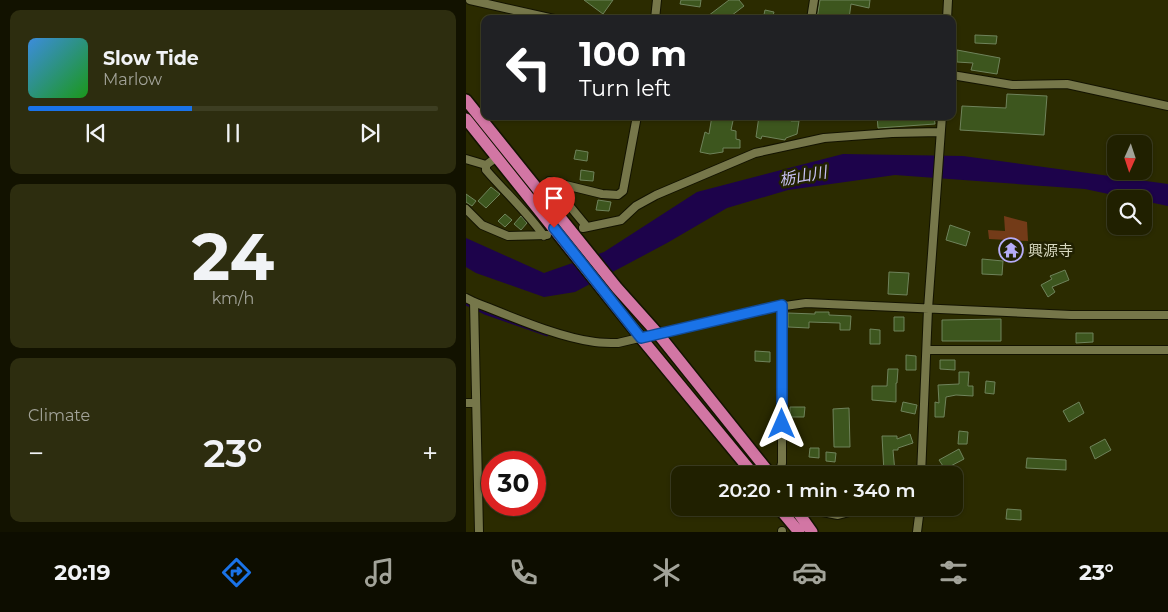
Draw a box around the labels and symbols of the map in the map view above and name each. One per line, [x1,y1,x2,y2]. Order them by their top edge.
north arrow [1107,135,1152,180]
water label: 栃山川 [778,162,830,190]
pin [533,177,575,228]
temple icon: 興源寺 [998,237,1024,263]
place label: 興源寺 [1028,241,1073,260]
position arrow [755,397,807,449]
speed limit sign: 30 [481,451,546,516]

